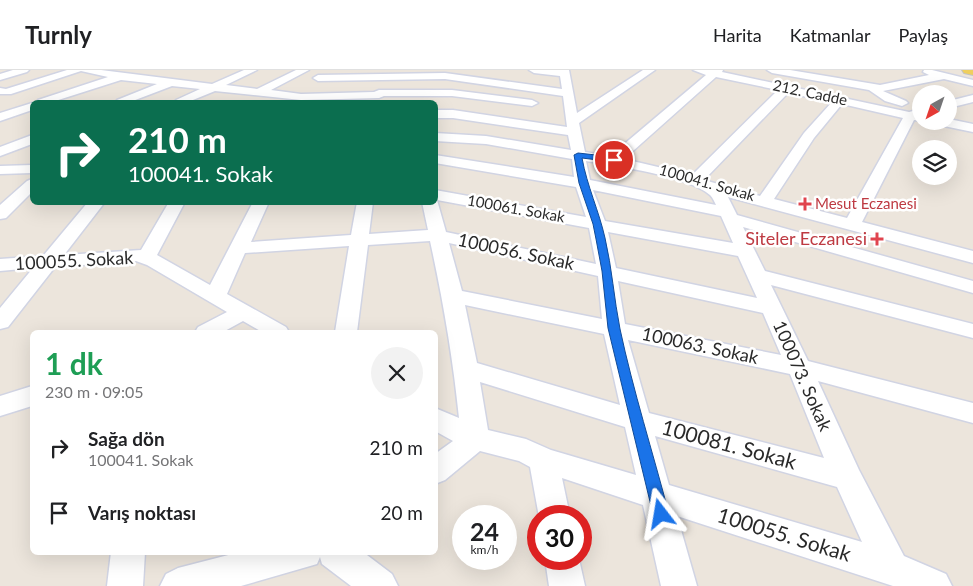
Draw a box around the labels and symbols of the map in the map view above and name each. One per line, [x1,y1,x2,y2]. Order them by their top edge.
street label: 212. Cadde [771,75,849,109]
north arrow [912,85,958,130]
pin [593,139,635,181]
street label: 100041. Sokak [657,160,758,204]
street label: 100061. Sokak [466,191,567,226]
place label: Mesut Eczanesi [815,194,917,212]
marker: Mesut Eczanesi [799,198,811,210]
place label: Siteler Eczanesi [745,227,867,249]
street label: 100056. Sokak [456,228,577,274]
marker: Siteler Eczanesi [871,233,883,245]
street label: 100055. Sokak [14,246,135,274]
street label: 100073. Sokak [769,317,837,435]
street label: 100063. Sokak [640,322,761,368]
street label: 100081. Sokak [659,414,800,474]
position arrow [634,487,686,539]
street label: 100055. Sokak [715,501,855,566]
speed limit sign: 30 [527,505,592,570]

